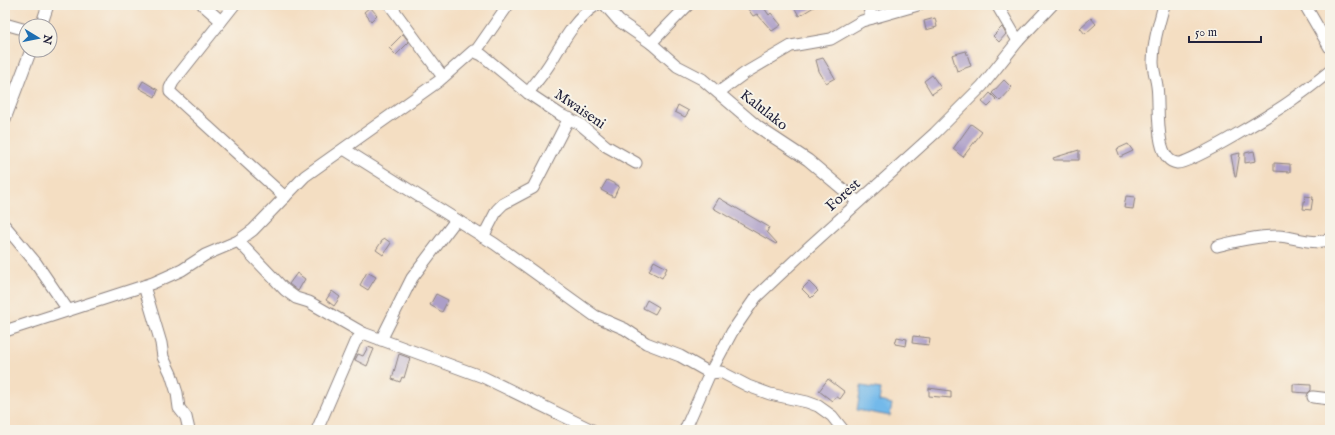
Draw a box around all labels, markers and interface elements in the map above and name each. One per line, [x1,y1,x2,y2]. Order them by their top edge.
north arrow [18,18,58,58]
scale bar [1189,18,1261,44]
text: 50 m [1195,25,1217,40]
text: N [39,33,55,46]
street label: Mwaiseni [551,85,609,133]
street label: Kalulako [736,85,792,135]
street label: Forest [822,174,864,216]

